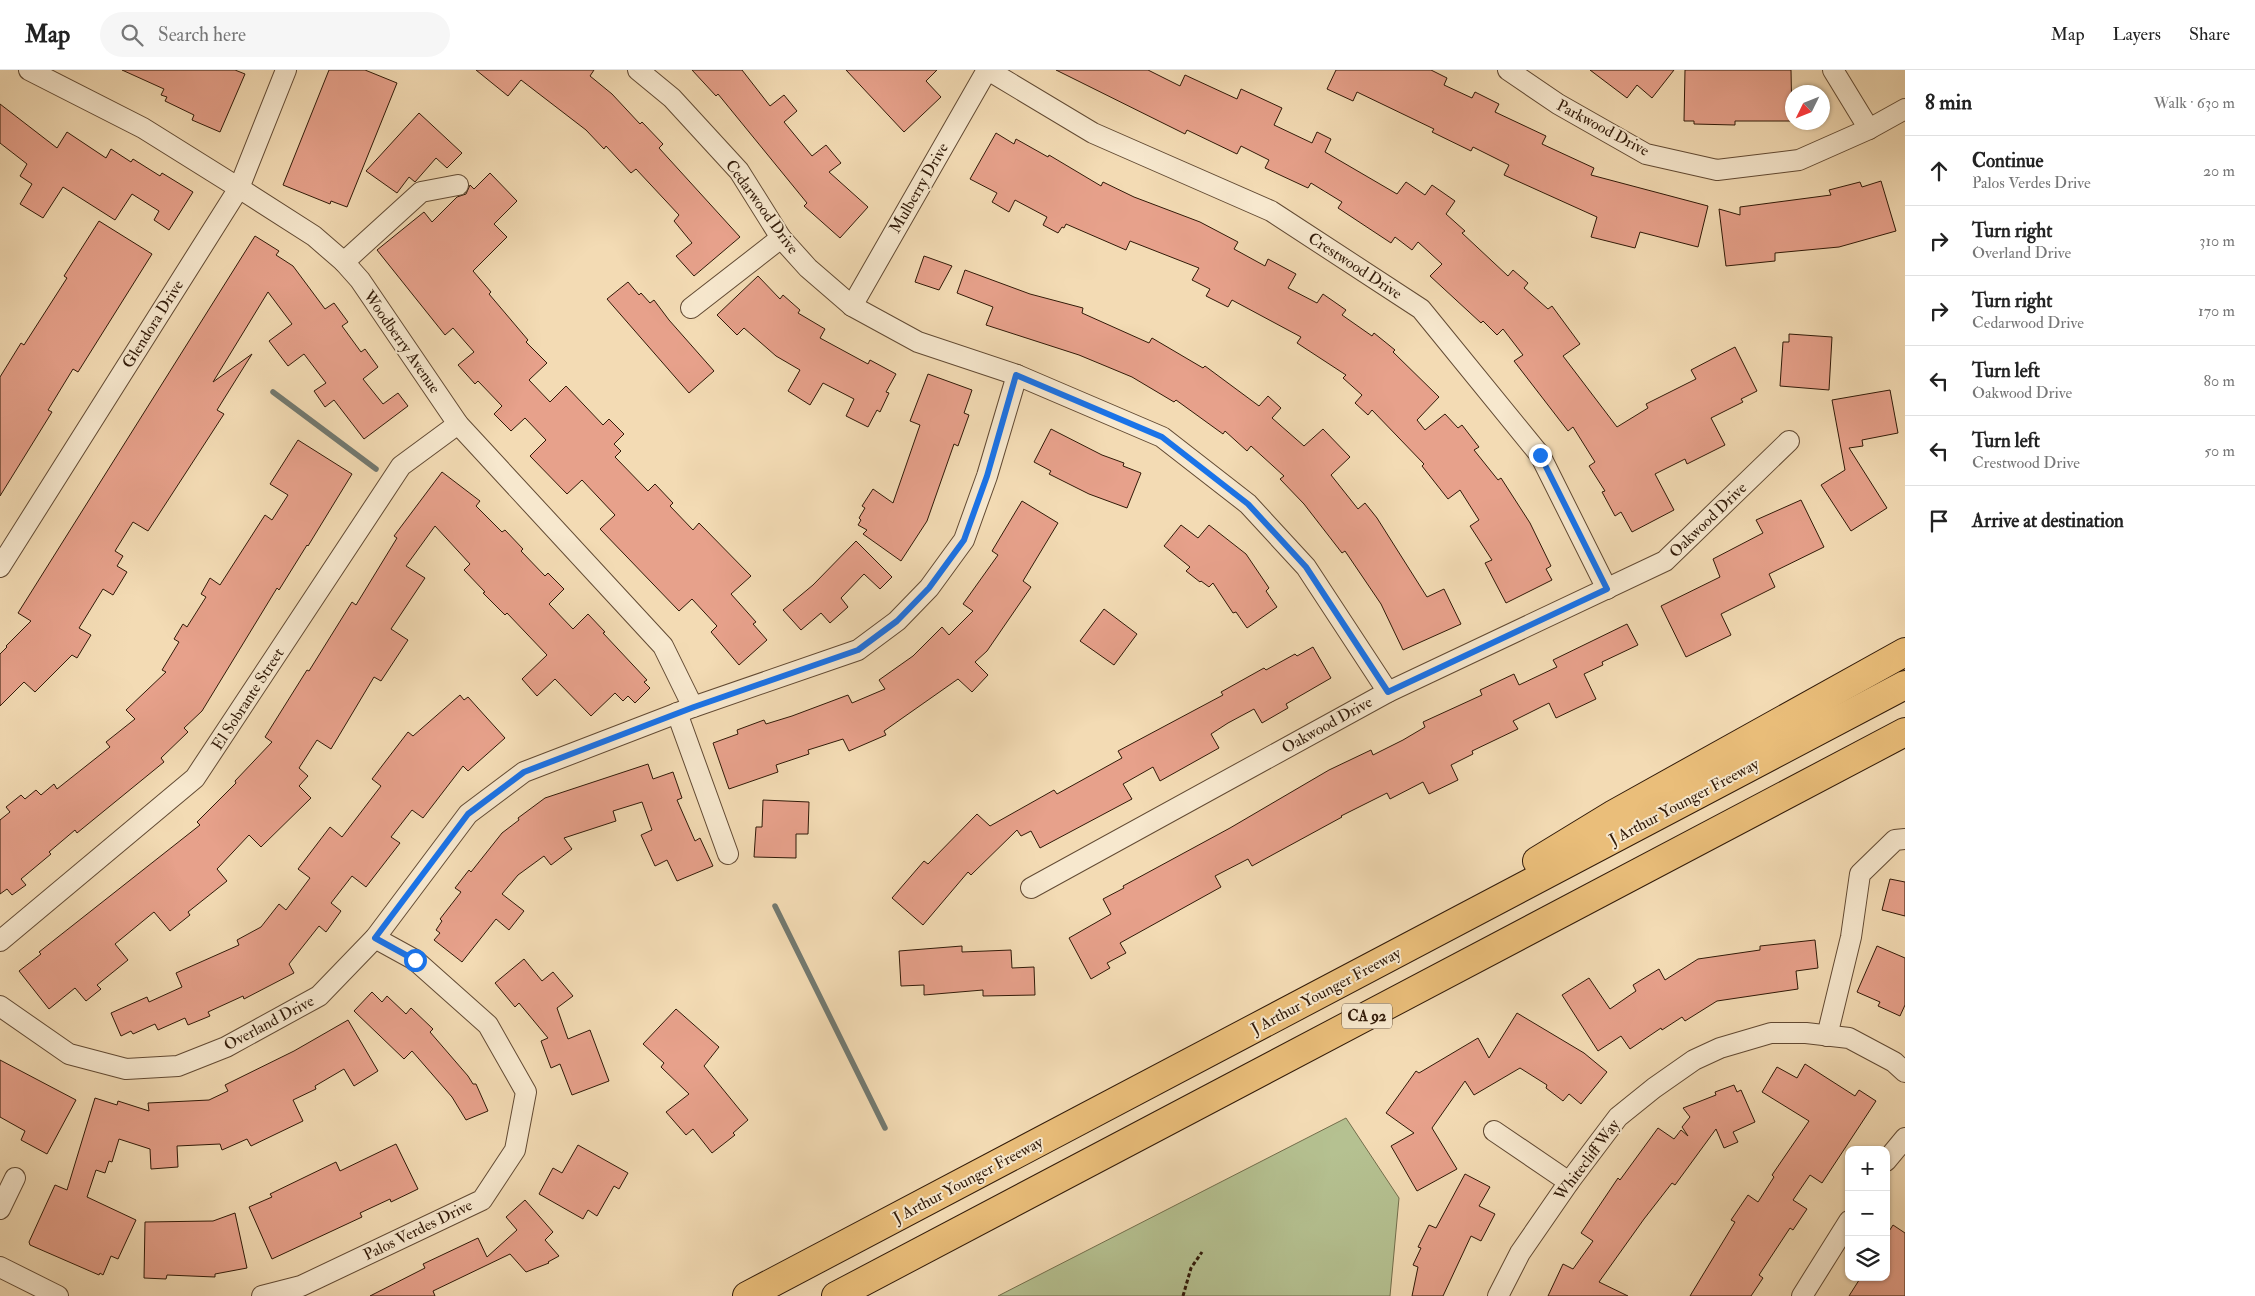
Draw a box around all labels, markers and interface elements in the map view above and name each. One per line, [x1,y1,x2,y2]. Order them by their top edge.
search box [100,12,450,57]
text: Map [25,19,70,50]
icon: search [118,21,146,49]
text: Search here [158,23,246,47]
text: Map [2051,23,2085,46]
text: Layers [2113,23,2161,46]
text: Share [2189,23,2230,46]
north arrow [1785,85,1830,130]
text: 8 min [1925,89,1972,116]
text: Walk · 630 m [2154,93,2235,113]
street label: Parkwood Drive [1553,95,1653,161]
street label: Mulberry Drive [885,139,953,237]
text: Continue [1972,149,2043,173]
street label: Cedarwood Drive [721,156,803,258]
icon: ahead [1925,157,1953,185]
text: 20 m [2203,161,2235,181]
text: Palos Verdes Drive [1972,173,2091,193]
text: Turn right [1972,219,2052,243]
icon: right [1925,227,1953,255]
street label: Crestwood Drive [1304,228,1406,304]
text: 310 m [2199,231,2235,251]
text: Overland Drive [1972,243,2071,263]
street label: Glendora Drive [118,276,188,372]
street label: Woodberry Avenue [358,286,445,398]
text: Turn right [1972,289,2052,313]
icon: right [1925,297,1953,325]
text: 170 m [2198,301,2235,321]
text: Cedarwood Drive [1972,313,2084,333]
text: Turn left [1972,359,2040,383]
icon: left [1925,367,1953,395]
text: 80 m [2204,371,2235,391]
text: Oakwood Drive [1972,383,2072,403]
text: Turn left [1972,429,2040,453]
icon: left [1925,437,1953,465]
text: 50 m [2204,441,2235,461]
route end [1529,444,1552,467]
text: Crestwood Drive [1972,453,2080,473]
street label: Oakwood Drive [1665,478,1751,562]
icon: arrive [1925,507,1953,535]
text: Arrive at destination [1972,509,2124,533]
street label: El Sobrante Street [208,644,288,754]
street label: Oakwood Drive [1278,692,1376,758]
street label: J Arthur Younger Freeway [1605,754,1764,851]
street label: J Arthur Younger Freeway [1247,943,1406,1040]
route start [404,949,427,972]
street label: Overland Drive [221,991,318,1055]
road number: CA 92 [1342,1004,1392,1028]
street label: Whitecliff Way [1549,1115,1625,1205]
street label: J Arthur Younger Freeway [889,1132,1048,1229]
map controls [1845,1146,1890,1281]
button: + [1845,1146,1890,1191]
button: − [1845,1191,1890,1236]
street label: Palos Verdes Drive [360,1195,476,1265]
button: layers [1845,1236,1890,1281]

